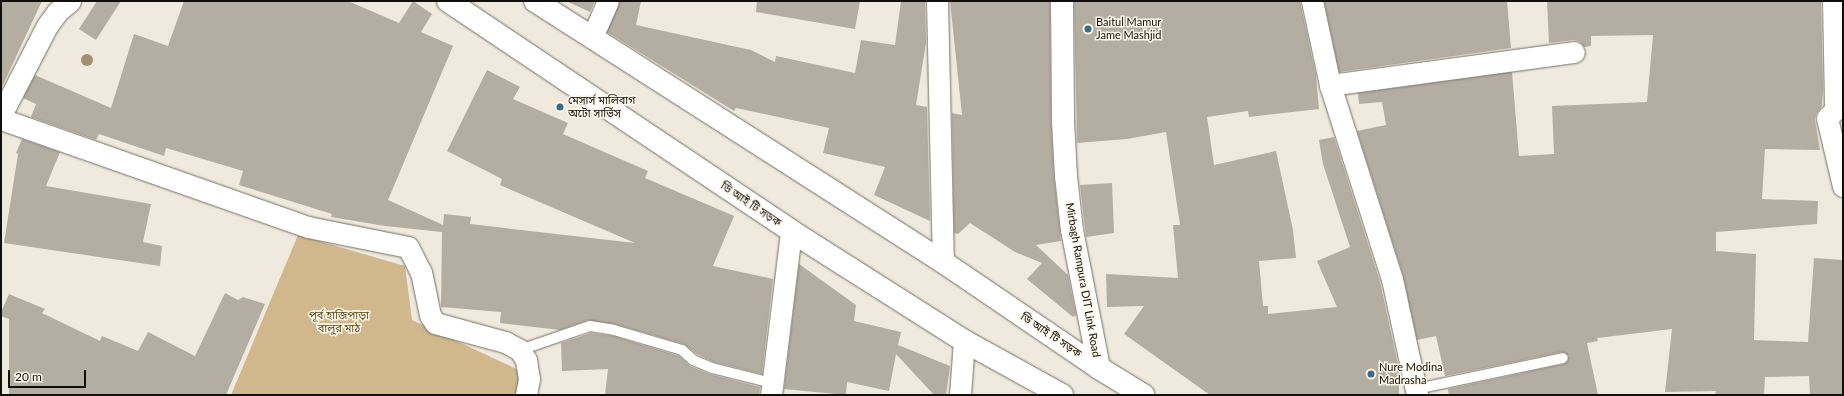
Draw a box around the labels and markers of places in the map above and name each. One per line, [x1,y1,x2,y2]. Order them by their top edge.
place label: Baitul Mamur Jame Mashjid [1096,16,1161,42]
marker: Baitul Mamur Jame Mashjid [1083,24,1093,34]
place label: মেসার্স মালিবাগ অটো সার্ভিস [568,94,635,120]
marker: মেসার্স মালিবাগ অটো সার্ভিস [555,102,565,112]
place label: Nure Modina Madrasha [1379,361,1443,387]
marker: Nure Modina Madrasha [1366,369,1376,379]

